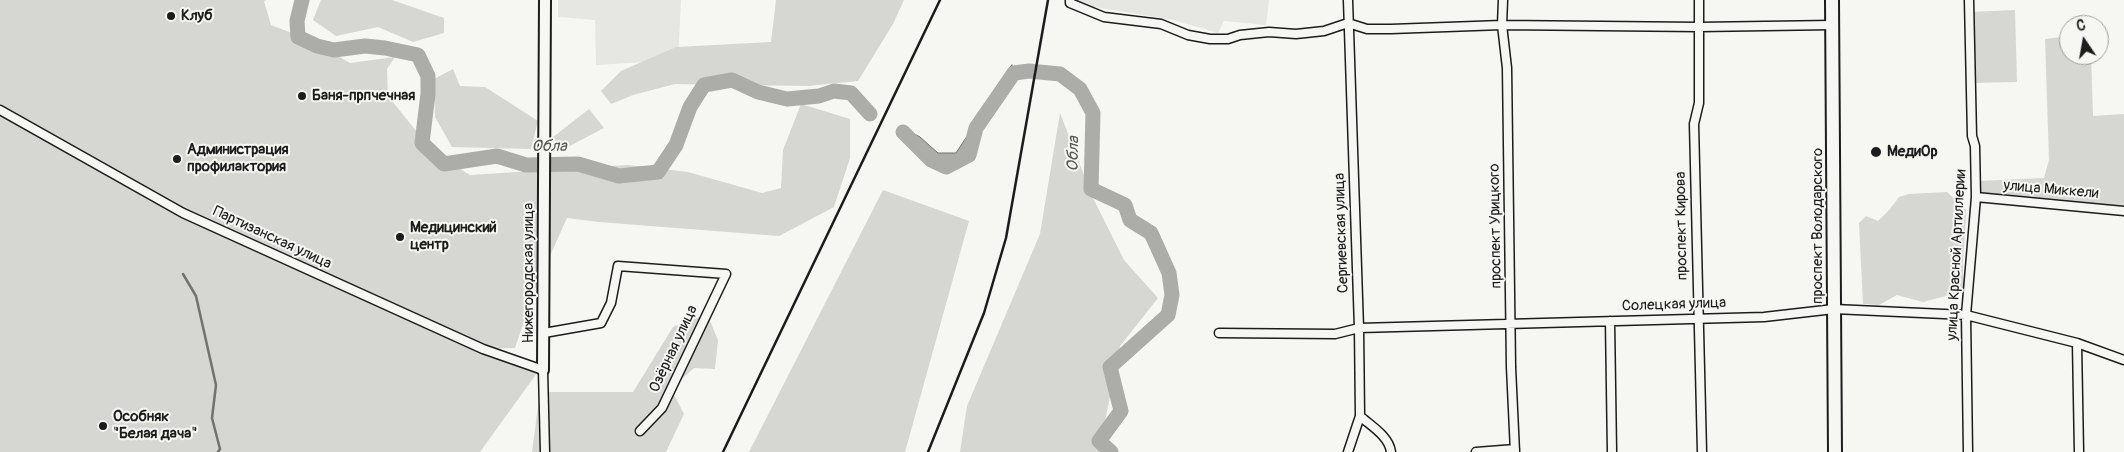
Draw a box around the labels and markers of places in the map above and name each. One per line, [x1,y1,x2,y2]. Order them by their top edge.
place label: Клуб [181,7,213,25]
marker: Клуб [165,10,177,22]
place label: Баня-прпчечная [312,87,415,105]
marker: Баня-прпчечная [296,90,308,102]
place label: Администрация профилактория [187,141,288,176]
place label: МедиОр [1887,143,1937,161]
marker: МедиОр [1869,145,1883,159]
marker: Администрация профилактория [171,153,183,165]
place label: Медицинский центр [410,219,497,254]
marker: Медицинский центр [394,231,406,243]
place label: Особняк "Белая дача" [113,408,197,443]
marker: Особняк "Белая дача" [97,420,109,432]

